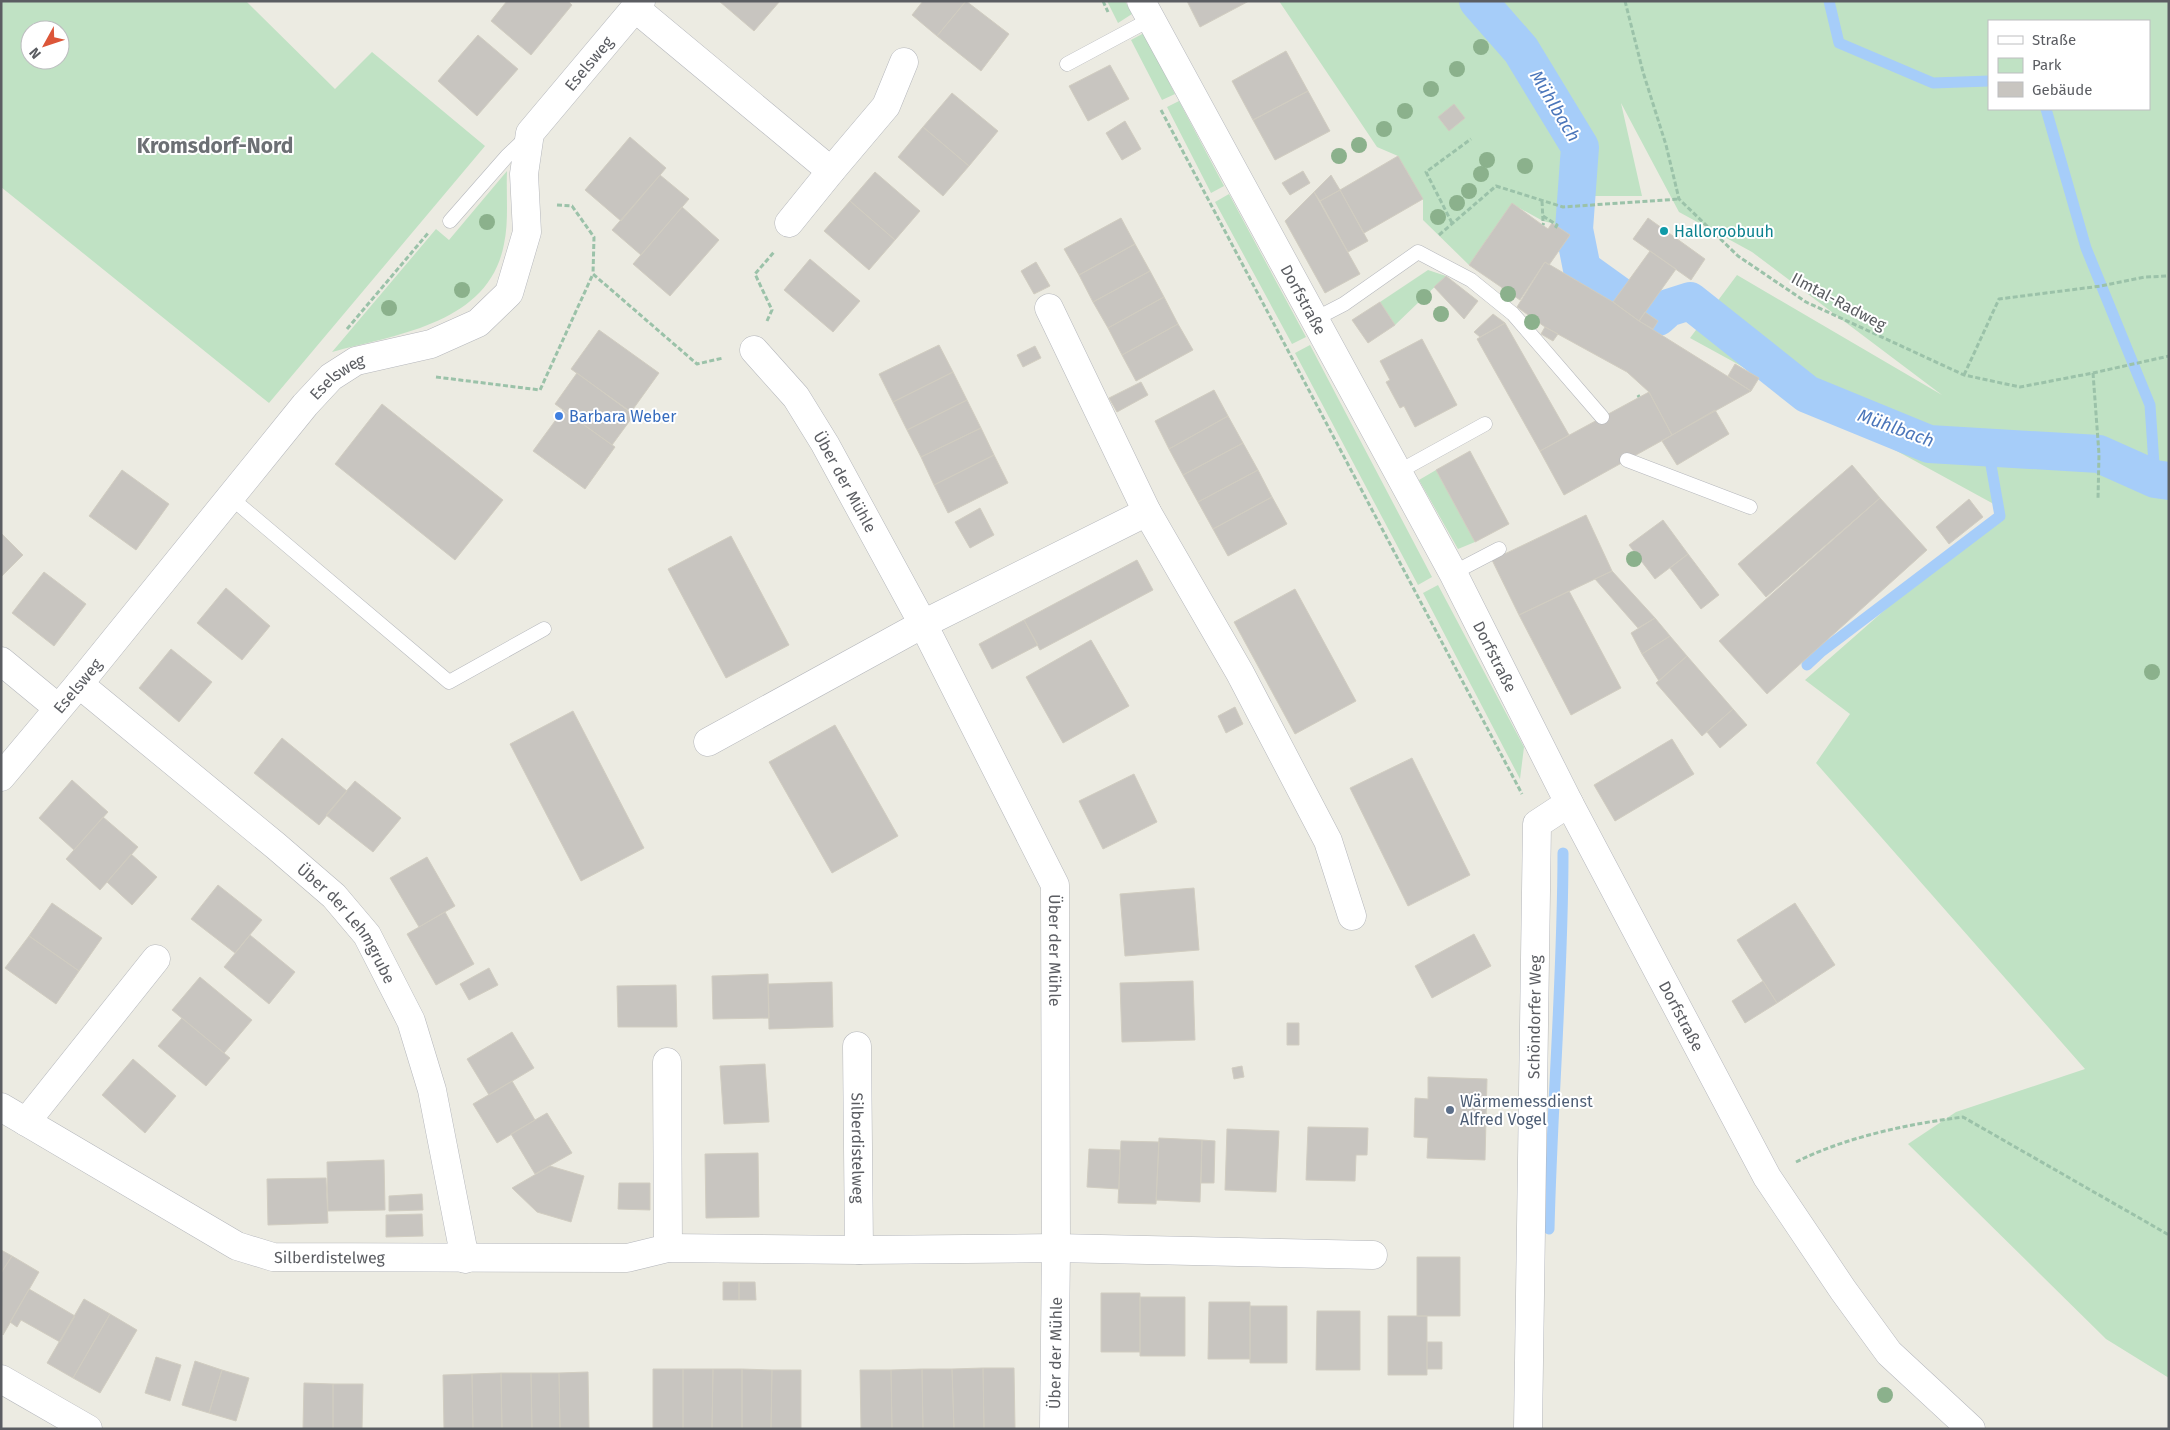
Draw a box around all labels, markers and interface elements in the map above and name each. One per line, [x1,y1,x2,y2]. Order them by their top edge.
north arrow [20,20,70,70]
legend [1988,20,2150,110]
text: Straße [2032,31,2076,49]
street label: Eselsweg [561,32,618,95]
text: N [26,44,45,62]
text: Park [2032,56,2062,74]
water label: Mühlbach [1525,66,1585,146]
text: Gebäude [2032,81,2092,99]
district label: Kromsdorf-Nord [137,133,293,159]
place label: Halloroobuuh [1674,222,1774,241]
marker: Halloroobuuh [1658,225,1670,237]
street label: Dorfstraße [1277,261,1330,338]
street label: Ilmtal-Radweg [1788,268,1890,335]
street label: Eselsweg [306,350,367,404]
water label: Mühlbach [1855,404,1937,452]
place label: Barbara Weber [569,407,677,426]
marker: Barbara Weber [553,410,565,422]
street label: Über der Mühle [809,428,880,536]
street label: Dorfstraße [1469,618,1520,695]
street label: Eselsweg [50,654,106,717]
street label: Über der Lehmgrube [293,860,399,987]
street label: Über der Mühle [1045,894,1064,1007]
street label: Schöndorfer Weg [1524,954,1545,1079]
street label: Dorfstraße [1655,978,1708,1055]
street label: Silberdistelweg [847,1092,868,1204]
place label: Wärmemessdienst Alfred Vogel [1460,1092,1593,1129]
marker: Wärmemessdienst Alfred Vogel [1444,1104,1456,1116]
street label: Silberdistelweg [274,1248,386,1267]
street label: Über der Mühle [1045,1297,1066,1409]

